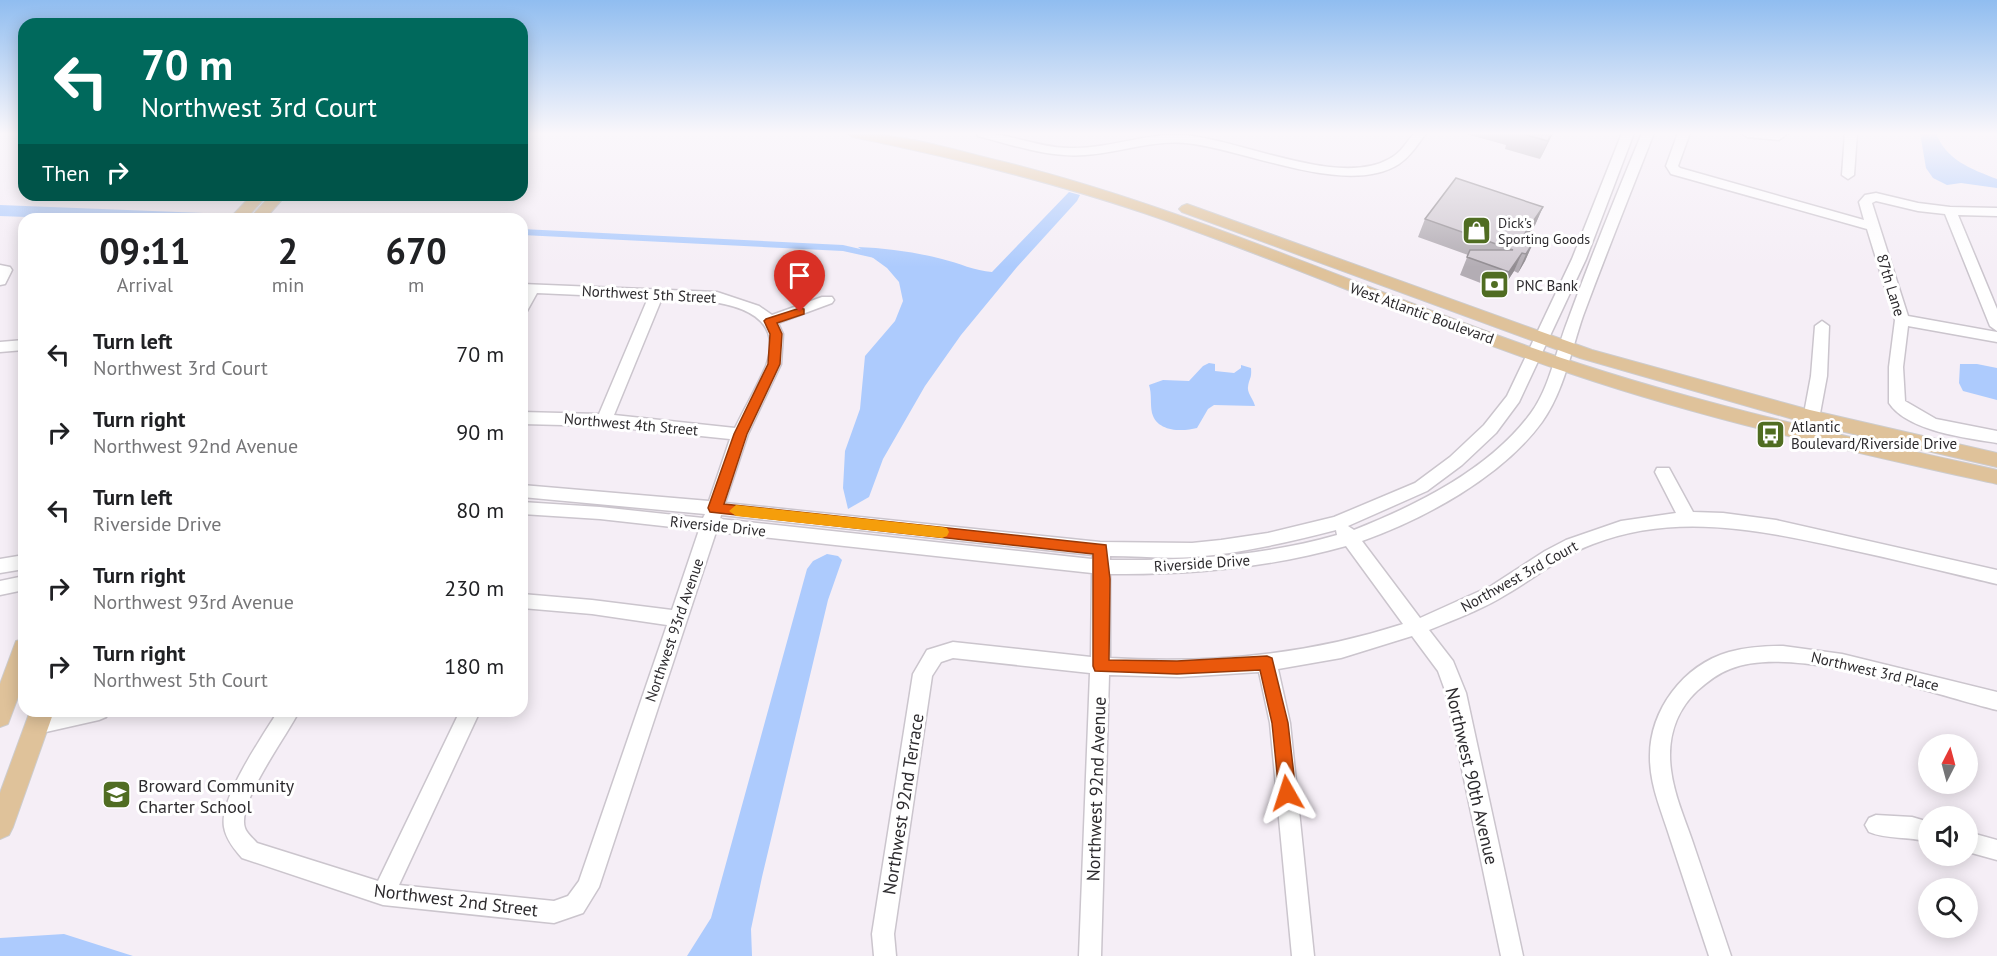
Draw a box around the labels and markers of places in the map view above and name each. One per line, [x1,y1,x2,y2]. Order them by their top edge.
place label: Dick's Sporting Goods [1498,214,1590,248]
shop icon: Dick's Sporting Goods [1461,215,1493,247]
pin [774,250,825,312]
bank icon: PNC Bank [1479,269,1511,301]
place label: PNC Bank [1516,276,1579,295]
place label: Atlantic Boulevard/Riverside Drive [1791,417,1957,453]
bus stop icon: Atlantic Boulevard/Riverside Drive [1754,419,1786,451]
place label: Broward Community Charter School [138,774,295,818]
school or university icon: Broward Community Charter School [101,779,133,811]

